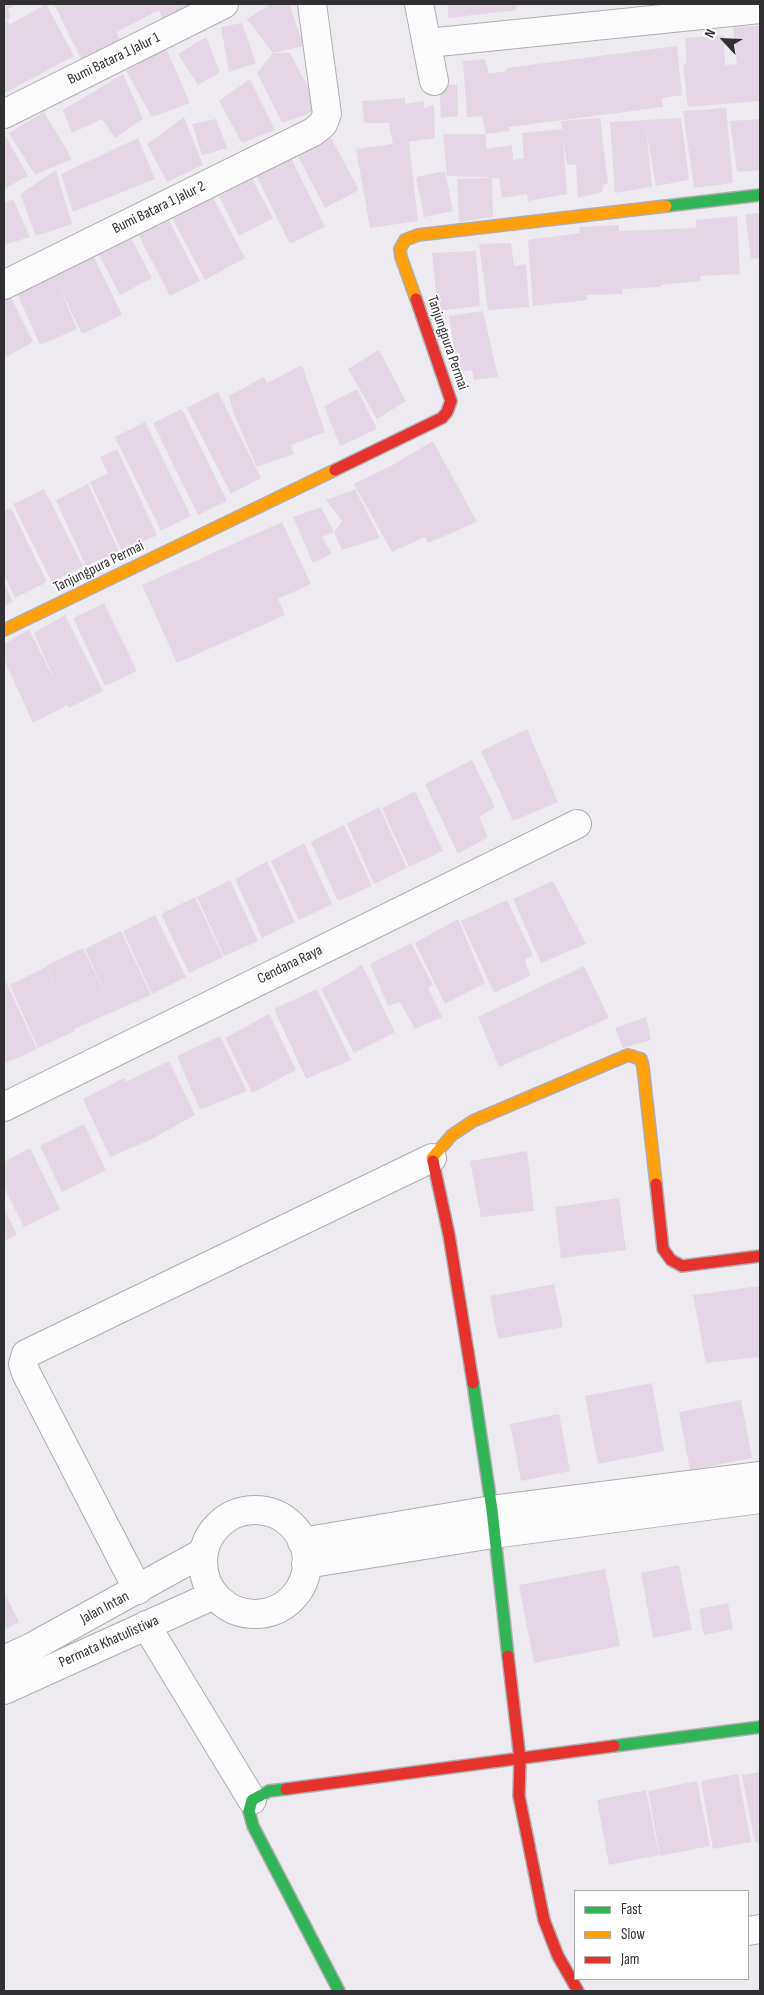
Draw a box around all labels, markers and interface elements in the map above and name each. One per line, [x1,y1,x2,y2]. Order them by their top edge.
north arrow [699,15,749,65]
text: N [701,26,719,40]
street label: Bumi Batara 1 Jalur 1 [65,29,163,89]
street label: Bumi Batara 1 Jalur 2 [110,178,208,238]
street label: Tanjungpura Permai [423,294,471,392]
street label: Tanjungpura Permai [51,537,147,597]
street label: Cendana Raya [255,942,325,988]
street label: Jalan Intan [78,1588,132,1628]
street label: Permata Khatulistiwa [56,1612,162,1672]
legend [574,1890,749,1980]
text: Fast [621,1900,642,1919]
text: Slow [621,1925,645,1944]
text: Jam [621,1950,639,1969]

